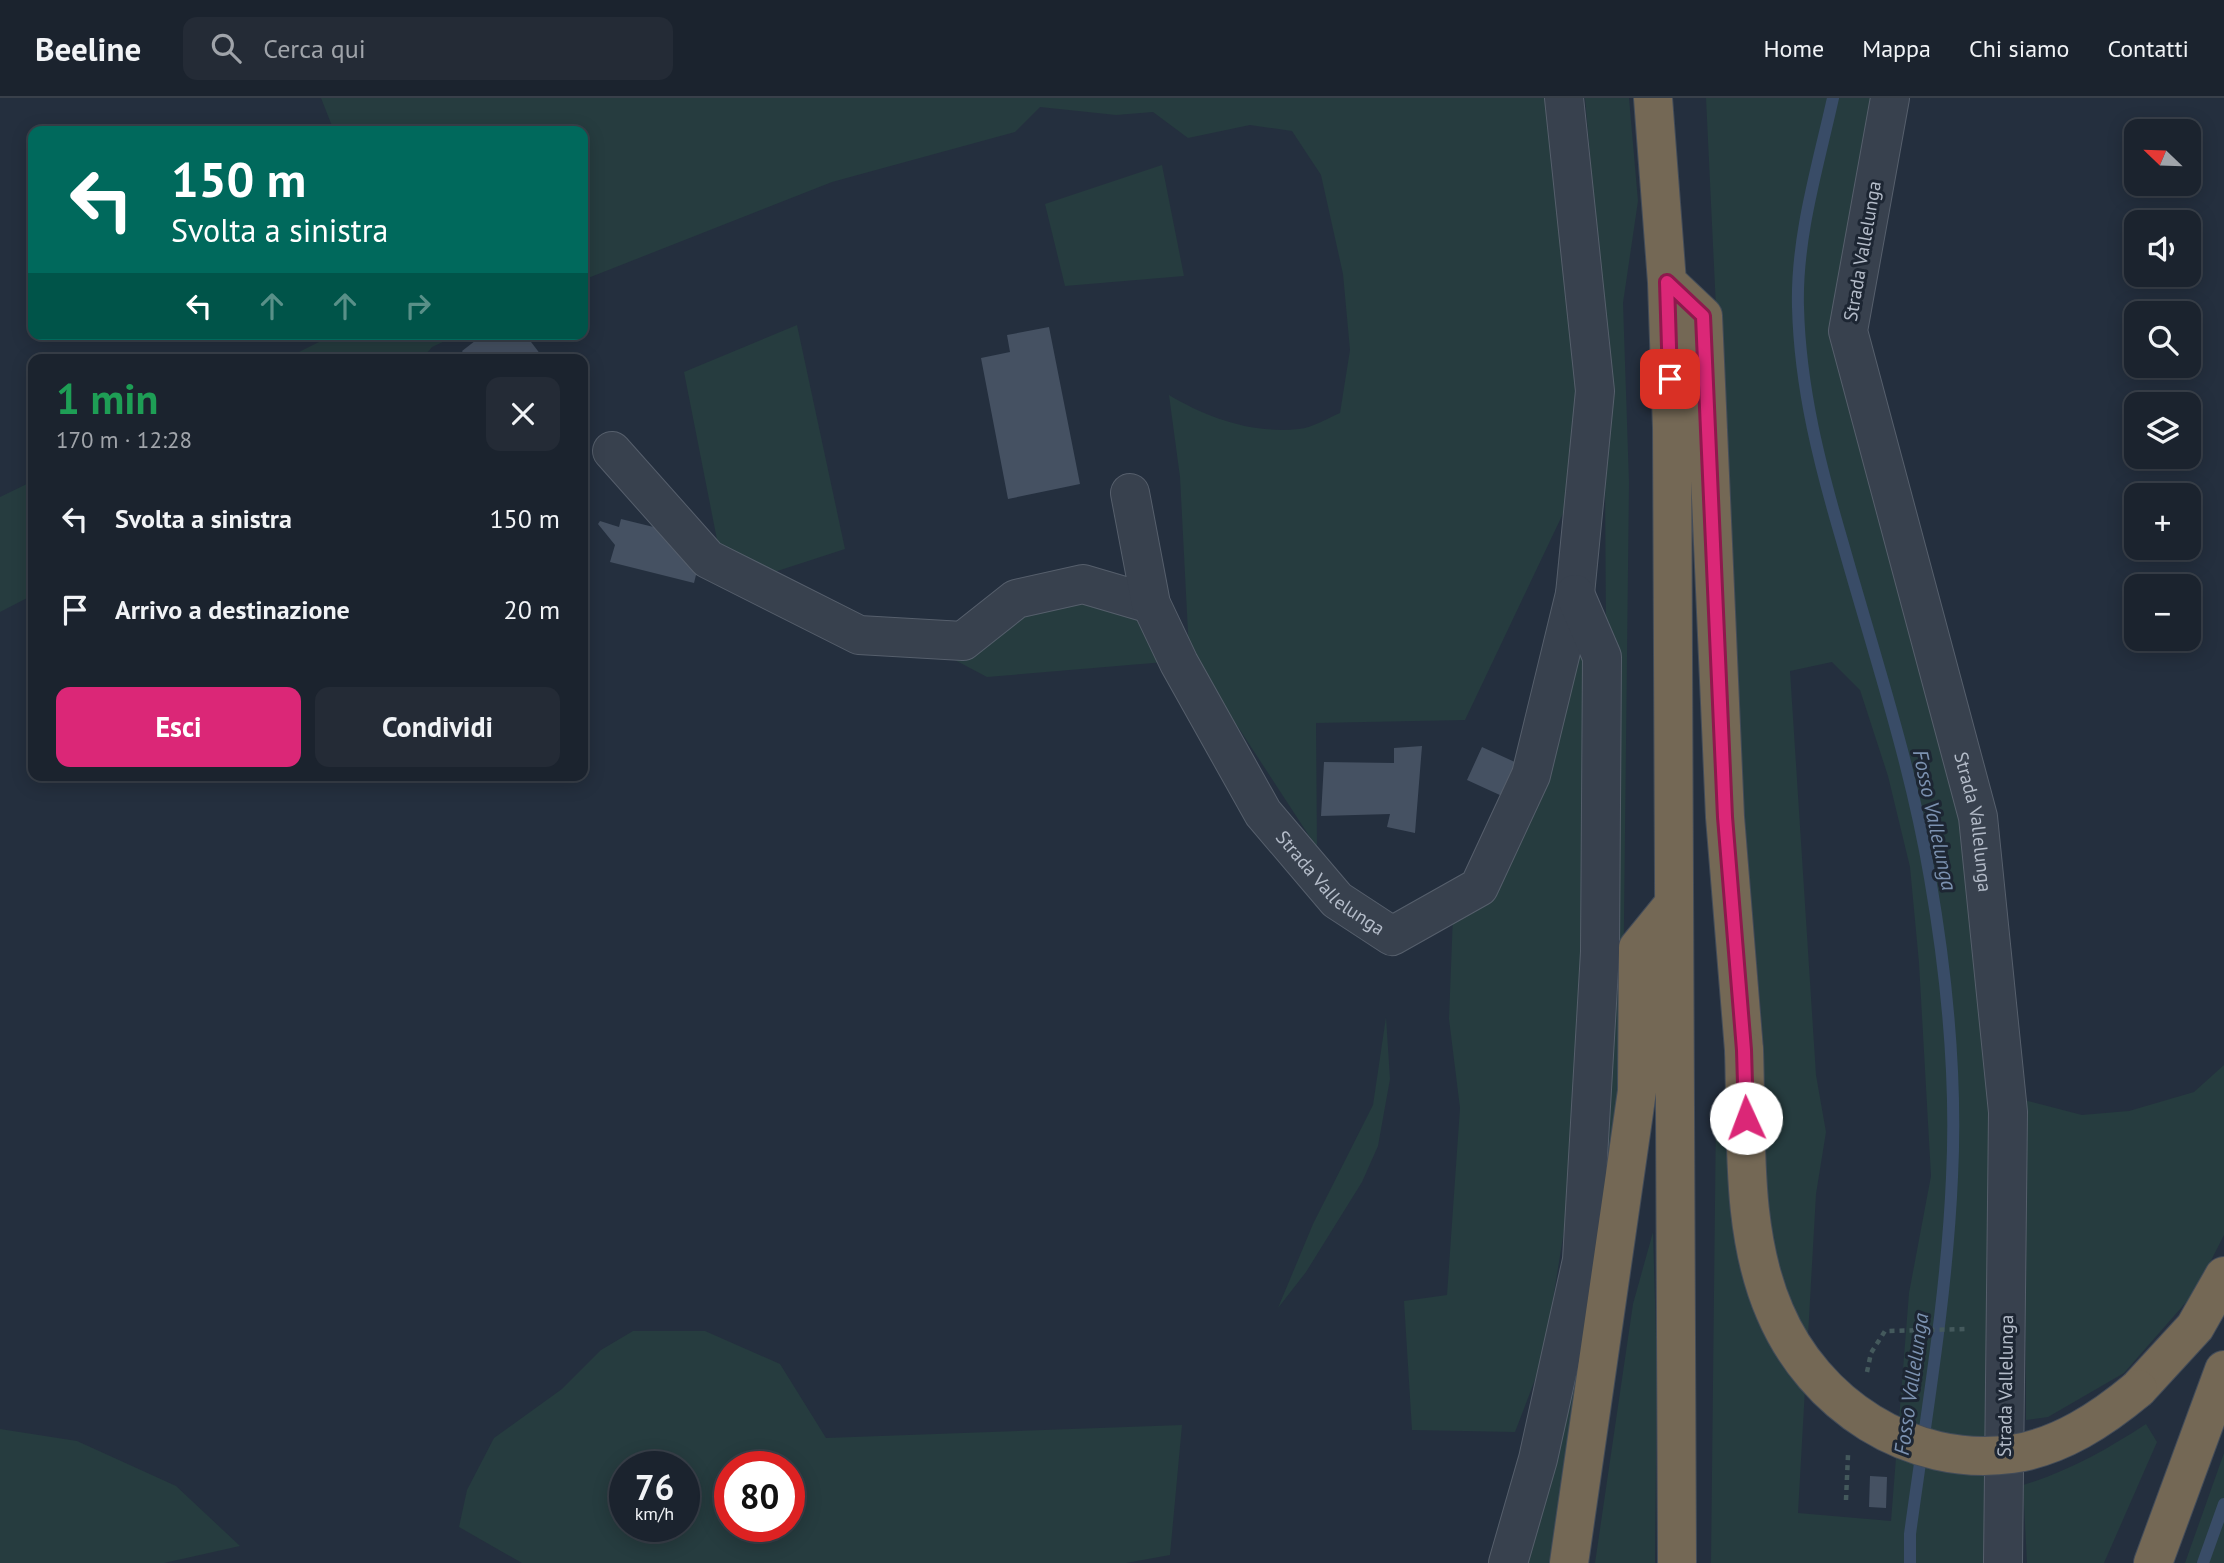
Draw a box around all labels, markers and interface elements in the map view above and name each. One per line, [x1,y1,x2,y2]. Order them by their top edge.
search box [183,17,673,80]
text: Beeline [35,27,141,70]
icon: search [207,29,245,67]
text: Cerca qui [263,32,366,65]
text: Home [1763,33,1824,64]
text: Mappa [1862,33,1931,64]
text: Chi siamo [1969,33,2069,64]
text: Contatti [2107,33,2189,64]
north arrow [2124,119,2202,196]
map controls [2124,119,2201,651]
text: 150 m [171,147,306,211]
icon: left [56,154,147,245]
street label: Strada Vallelunga [1838,179,1886,323]
text: Svolta a sinistra [171,209,388,251]
button: sound [2124,210,2201,287]
icon: left [180,287,218,325]
icon: ahead [253,287,291,325]
icon: ahead [326,287,364,325]
icon: right [399,287,437,325]
button: search [2124,301,2201,378]
pin [1640,349,1700,409]
icon: arrive [1651,360,1689,398]
text: 1 min [56,371,158,426]
button: close [486,377,560,451]
button: layers [2124,392,2201,469]
text: 170 m · 12:28 [56,425,192,454]
button: + [2124,483,2201,560]
icon: left [56,500,94,538]
text: Svolta a sinistra [115,502,292,535]
text: 150 m [489,502,560,535]
button: − [2124,574,2201,651]
icon: arrive [56,591,94,629]
text: Arrivo a destinazione [115,593,350,626]
text: 20 m [504,593,560,626]
button: Esci [56,687,301,767]
button: Condividi [315,687,560,767]
water label: Fosso Vallelunga [1907,747,1963,894]
street label: Strada Vallelunga [1949,749,1998,893]
street label: Strada Vallelunga [1271,825,1389,940]
position arrow [1709,1081,1783,1155]
water label: Fosso Vallelunga [1888,1311,1934,1457]
street label: Strada Vallelunga [1992,1315,2018,1457]
speed limit sign: 80 [714,1451,805,1542]
text: 76 [635,1464,674,1510]
text: km/h [635,1502,674,1525]

